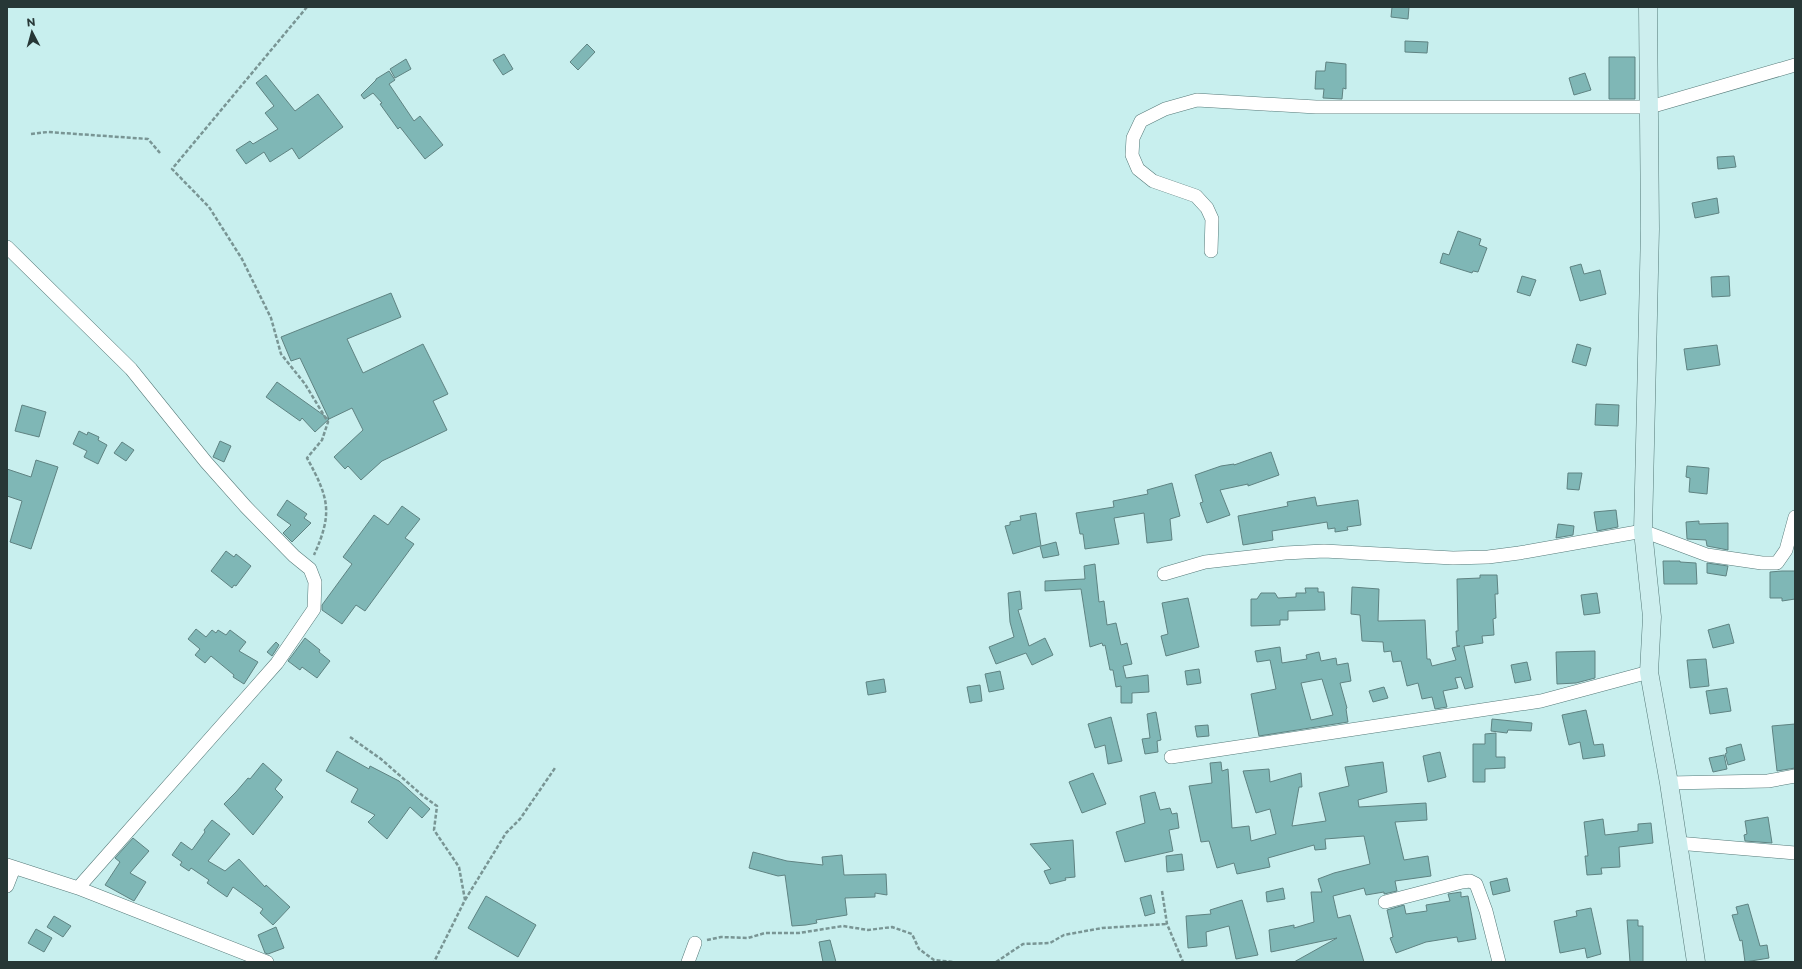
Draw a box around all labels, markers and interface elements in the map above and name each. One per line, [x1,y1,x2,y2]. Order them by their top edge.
north arrow [12,12,52,52]
text: N [26,15,36,29]

